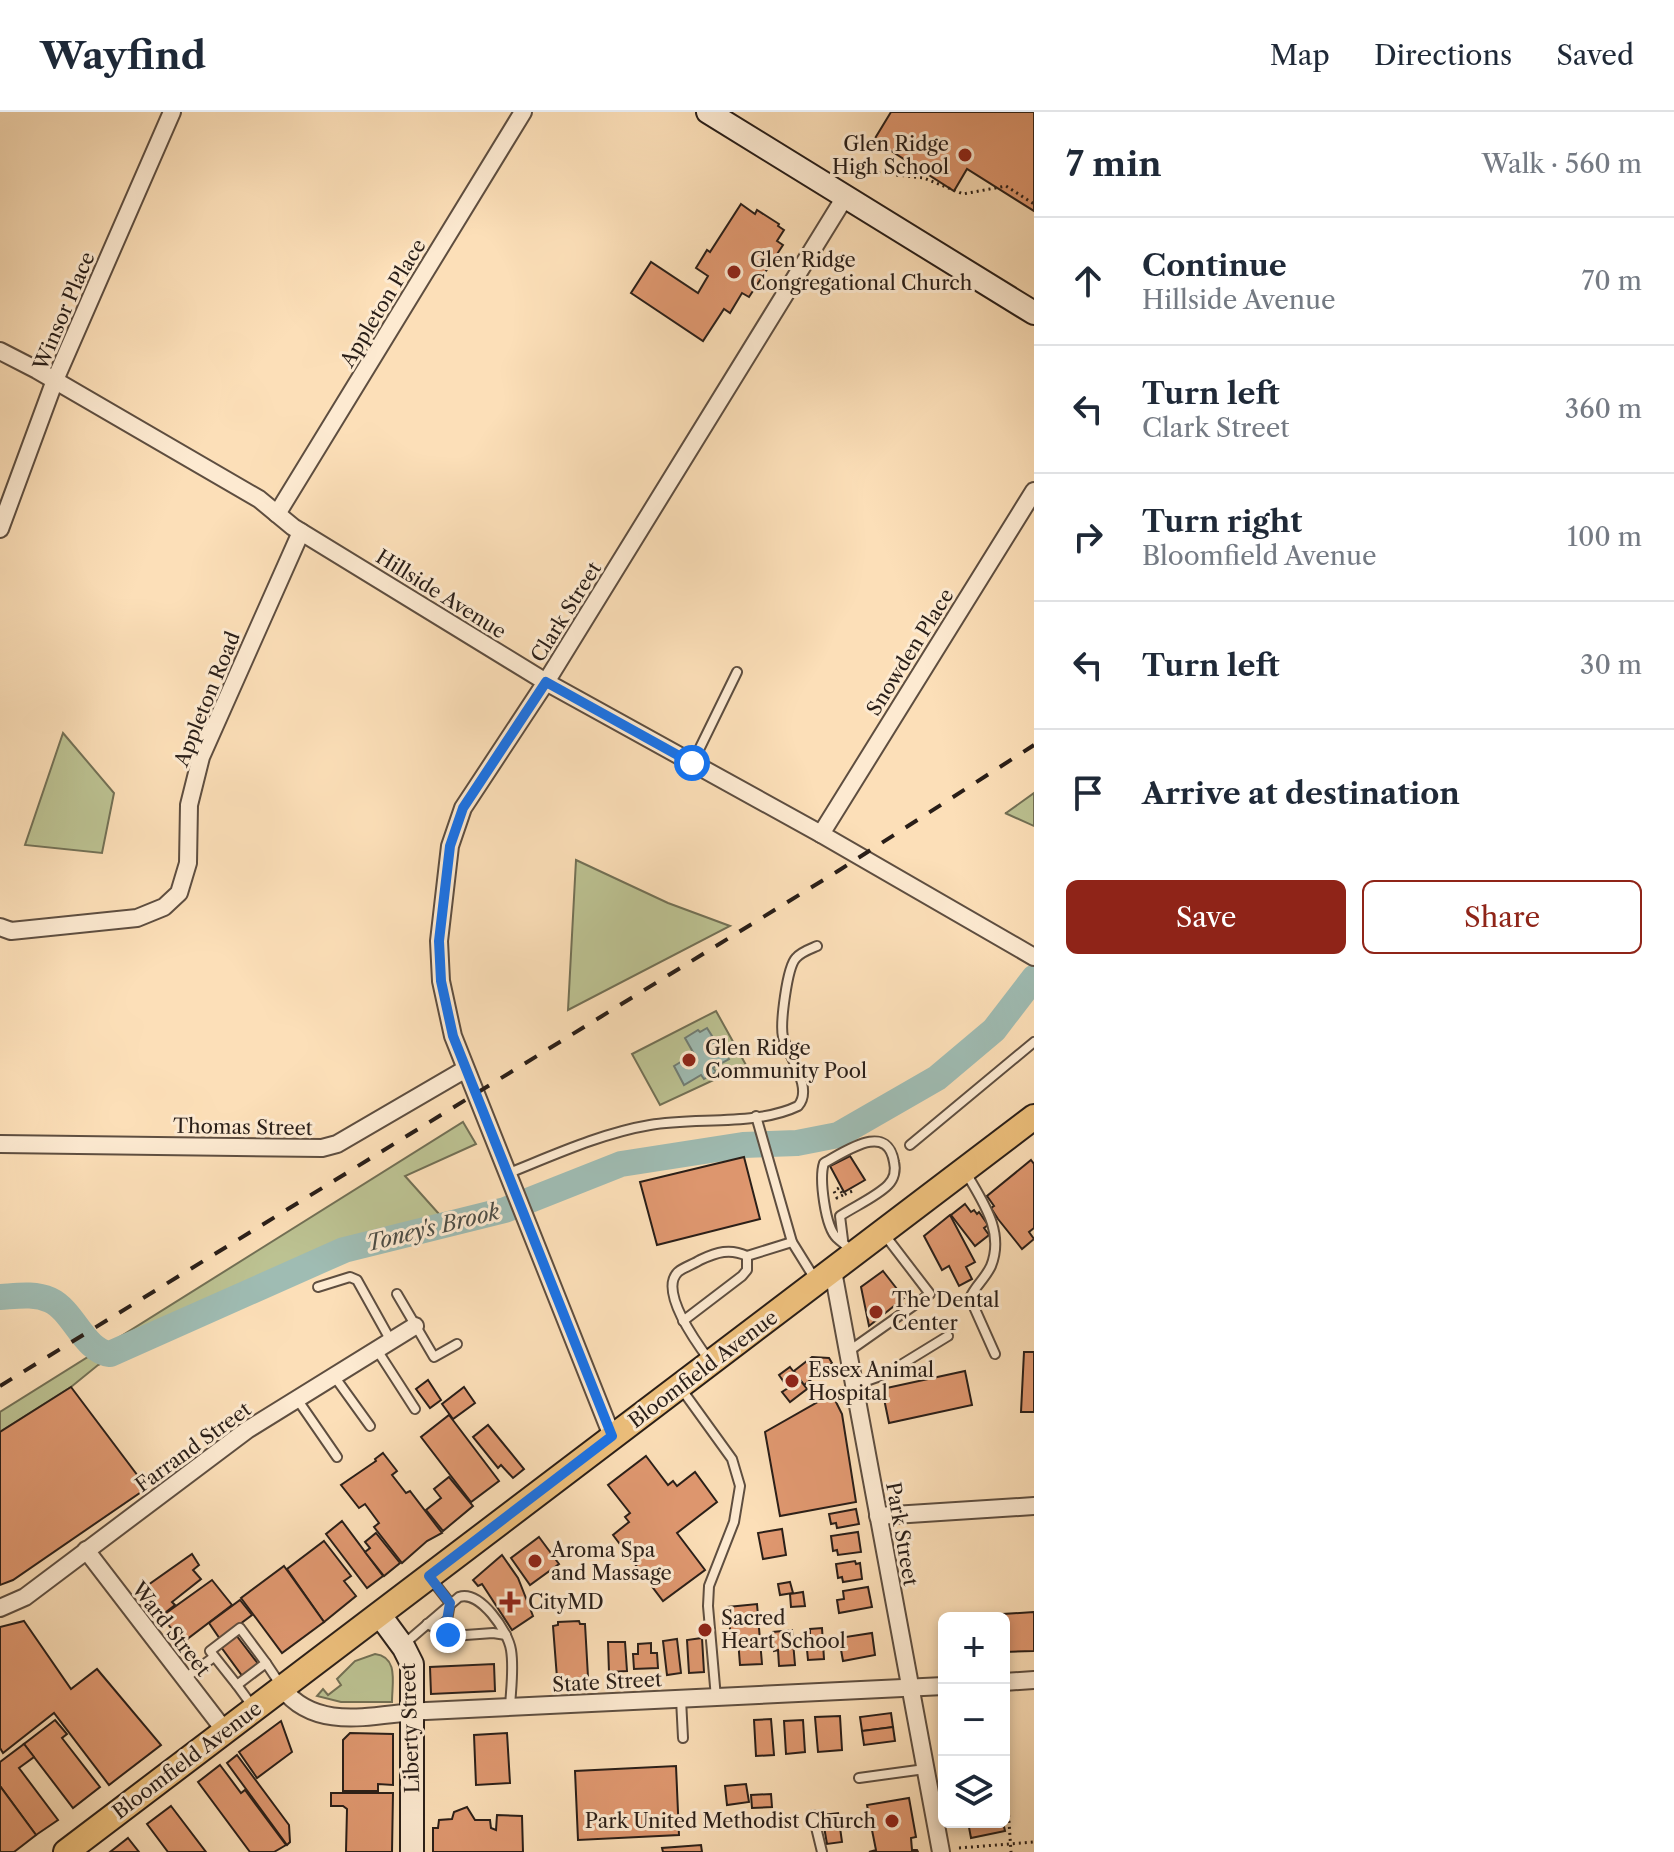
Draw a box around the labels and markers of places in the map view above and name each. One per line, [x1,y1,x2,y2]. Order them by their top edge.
place label: Glen Ridge High School [832,132,949,179]
marker: Glen Ridge High School [956,146,974,164]
place label: Glen Ridge Congregational Church [750,248,973,295]
marker: Glen Ridge Congregational Church [725,263,743,281]
place label: Glen Ridge Community Pool [705,1036,867,1083]
marker: Glen Ridge Community Pool [680,1051,698,1069]
place label: The Dental Center [892,1288,1000,1335]
marker: The Dental Center [867,1303,885,1321]
place label: Essex Animal Hospital [808,1358,934,1405]
marker: Essex Animal Hospital [783,1372,801,1390]
place label: Aroma Spa and Massage [550,1538,672,1585]
marker: Aroma Spa and Massage [526,1552,544,1570]
place label: CityMD [528,1590,604,1614]
marker: CityMD [499,1591,521,1613]
place label: Sacred Heart School [721,1606,846,1653]
marker: Sacred Heart School [696,1621,714,1639]
place label: Park United Methodist Church [585,1809,876,1833]
marker: Park United Methodist Church [883,1812,901,1830]

